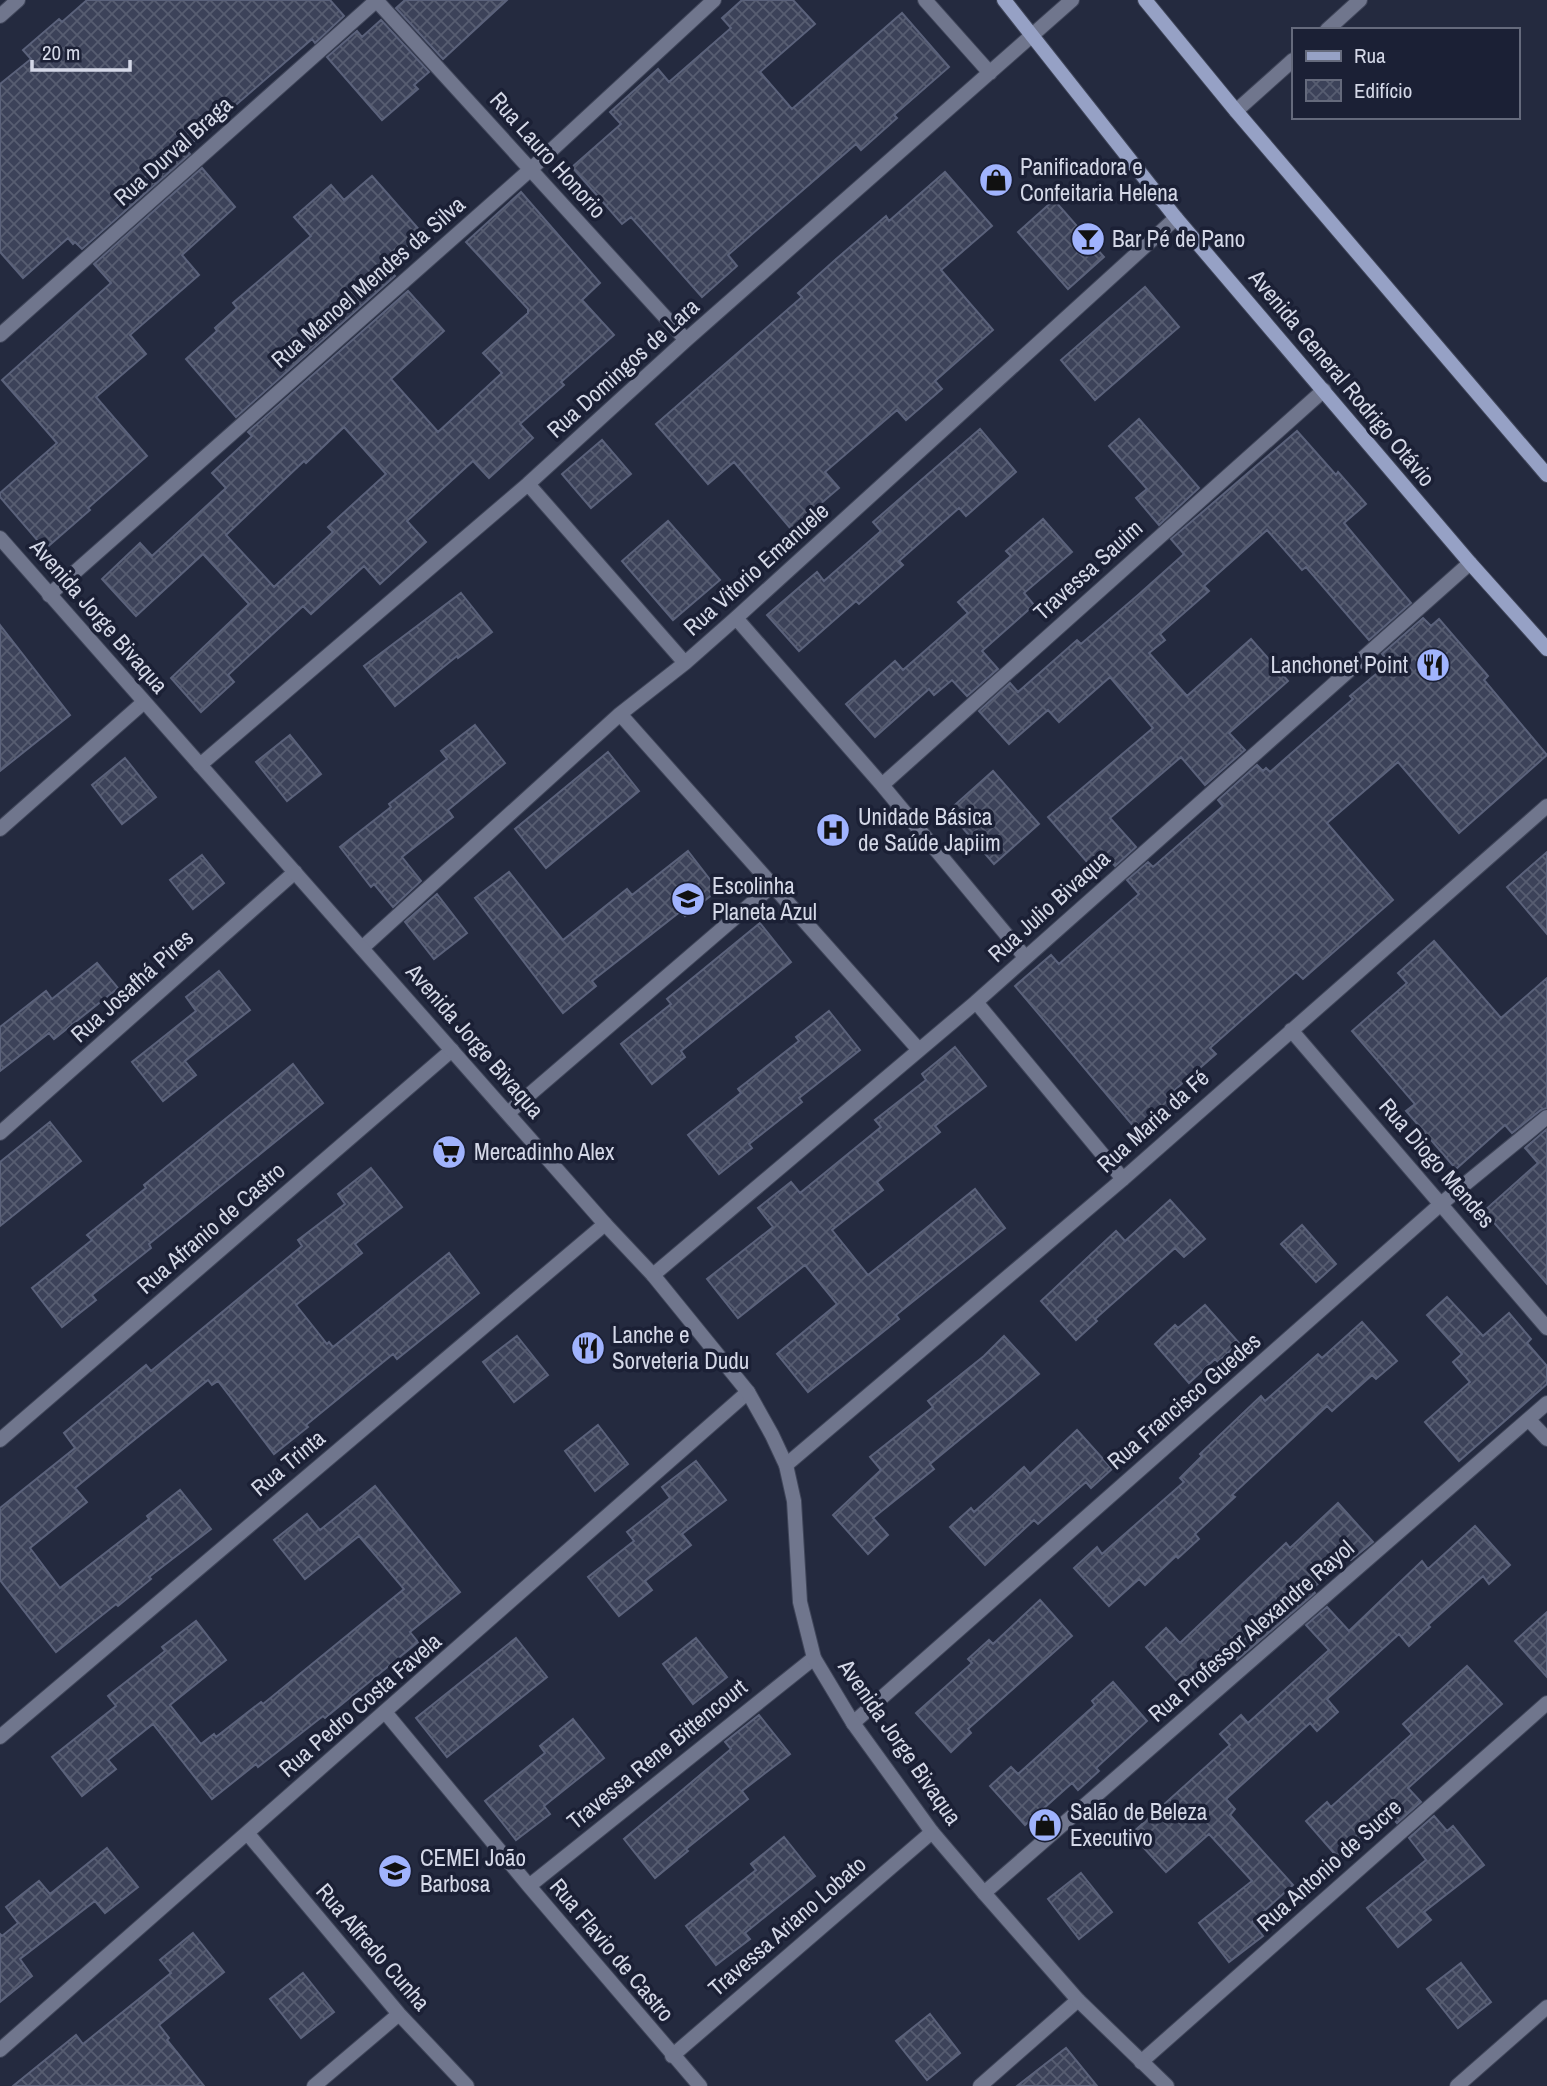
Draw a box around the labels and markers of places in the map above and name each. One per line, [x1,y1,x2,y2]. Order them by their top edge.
place label: Panificadora e Confeitaria Helena [1020,151,1179,208]
shop icon: Panificadora e Confeitaria Helena [977,161,1015,199]
bar icon: Bar Pé de Pano [1069,220,1107,258]
place label: Bar Pé de Pano [1112,223,1245,254]
restaurant icon: Lanchonet Point [1414,646,1452,684]
place label: Lanchonet Point [1271,649,1408,680]
place label: Unidade Básica de Saúde Japiim [858,801,1001,858]
hospital icon: Unidade Básica de Saúde Japiim [814,811,852,849]
place label: Escolinha Planeta Azul [712,870,817,927]
school or university icon: Escolinha Planeta Azul [669,880,707,918]
supermarket icon: Mercadinho Alex [430,1133,468,1171]
place label: Mercadinho Alex [474,1136,615,1167]
place label: Lanche e Sorveteria Dudu [612,1319,749,1376]
restaurant icon: Lanche e Sorveteria Dudu [569,1329,607,1367]
place label: Salão de Beleza Executivo [1070,1796,1208,1853]
shop icon: Salão de Beleza Executivo [1026,1806,1064,1844]
place label: CEMEI João Barbosa [420,1842,526,1899]
school or university icon: CEMEI João Barbosa [376,1852,414,1890]

